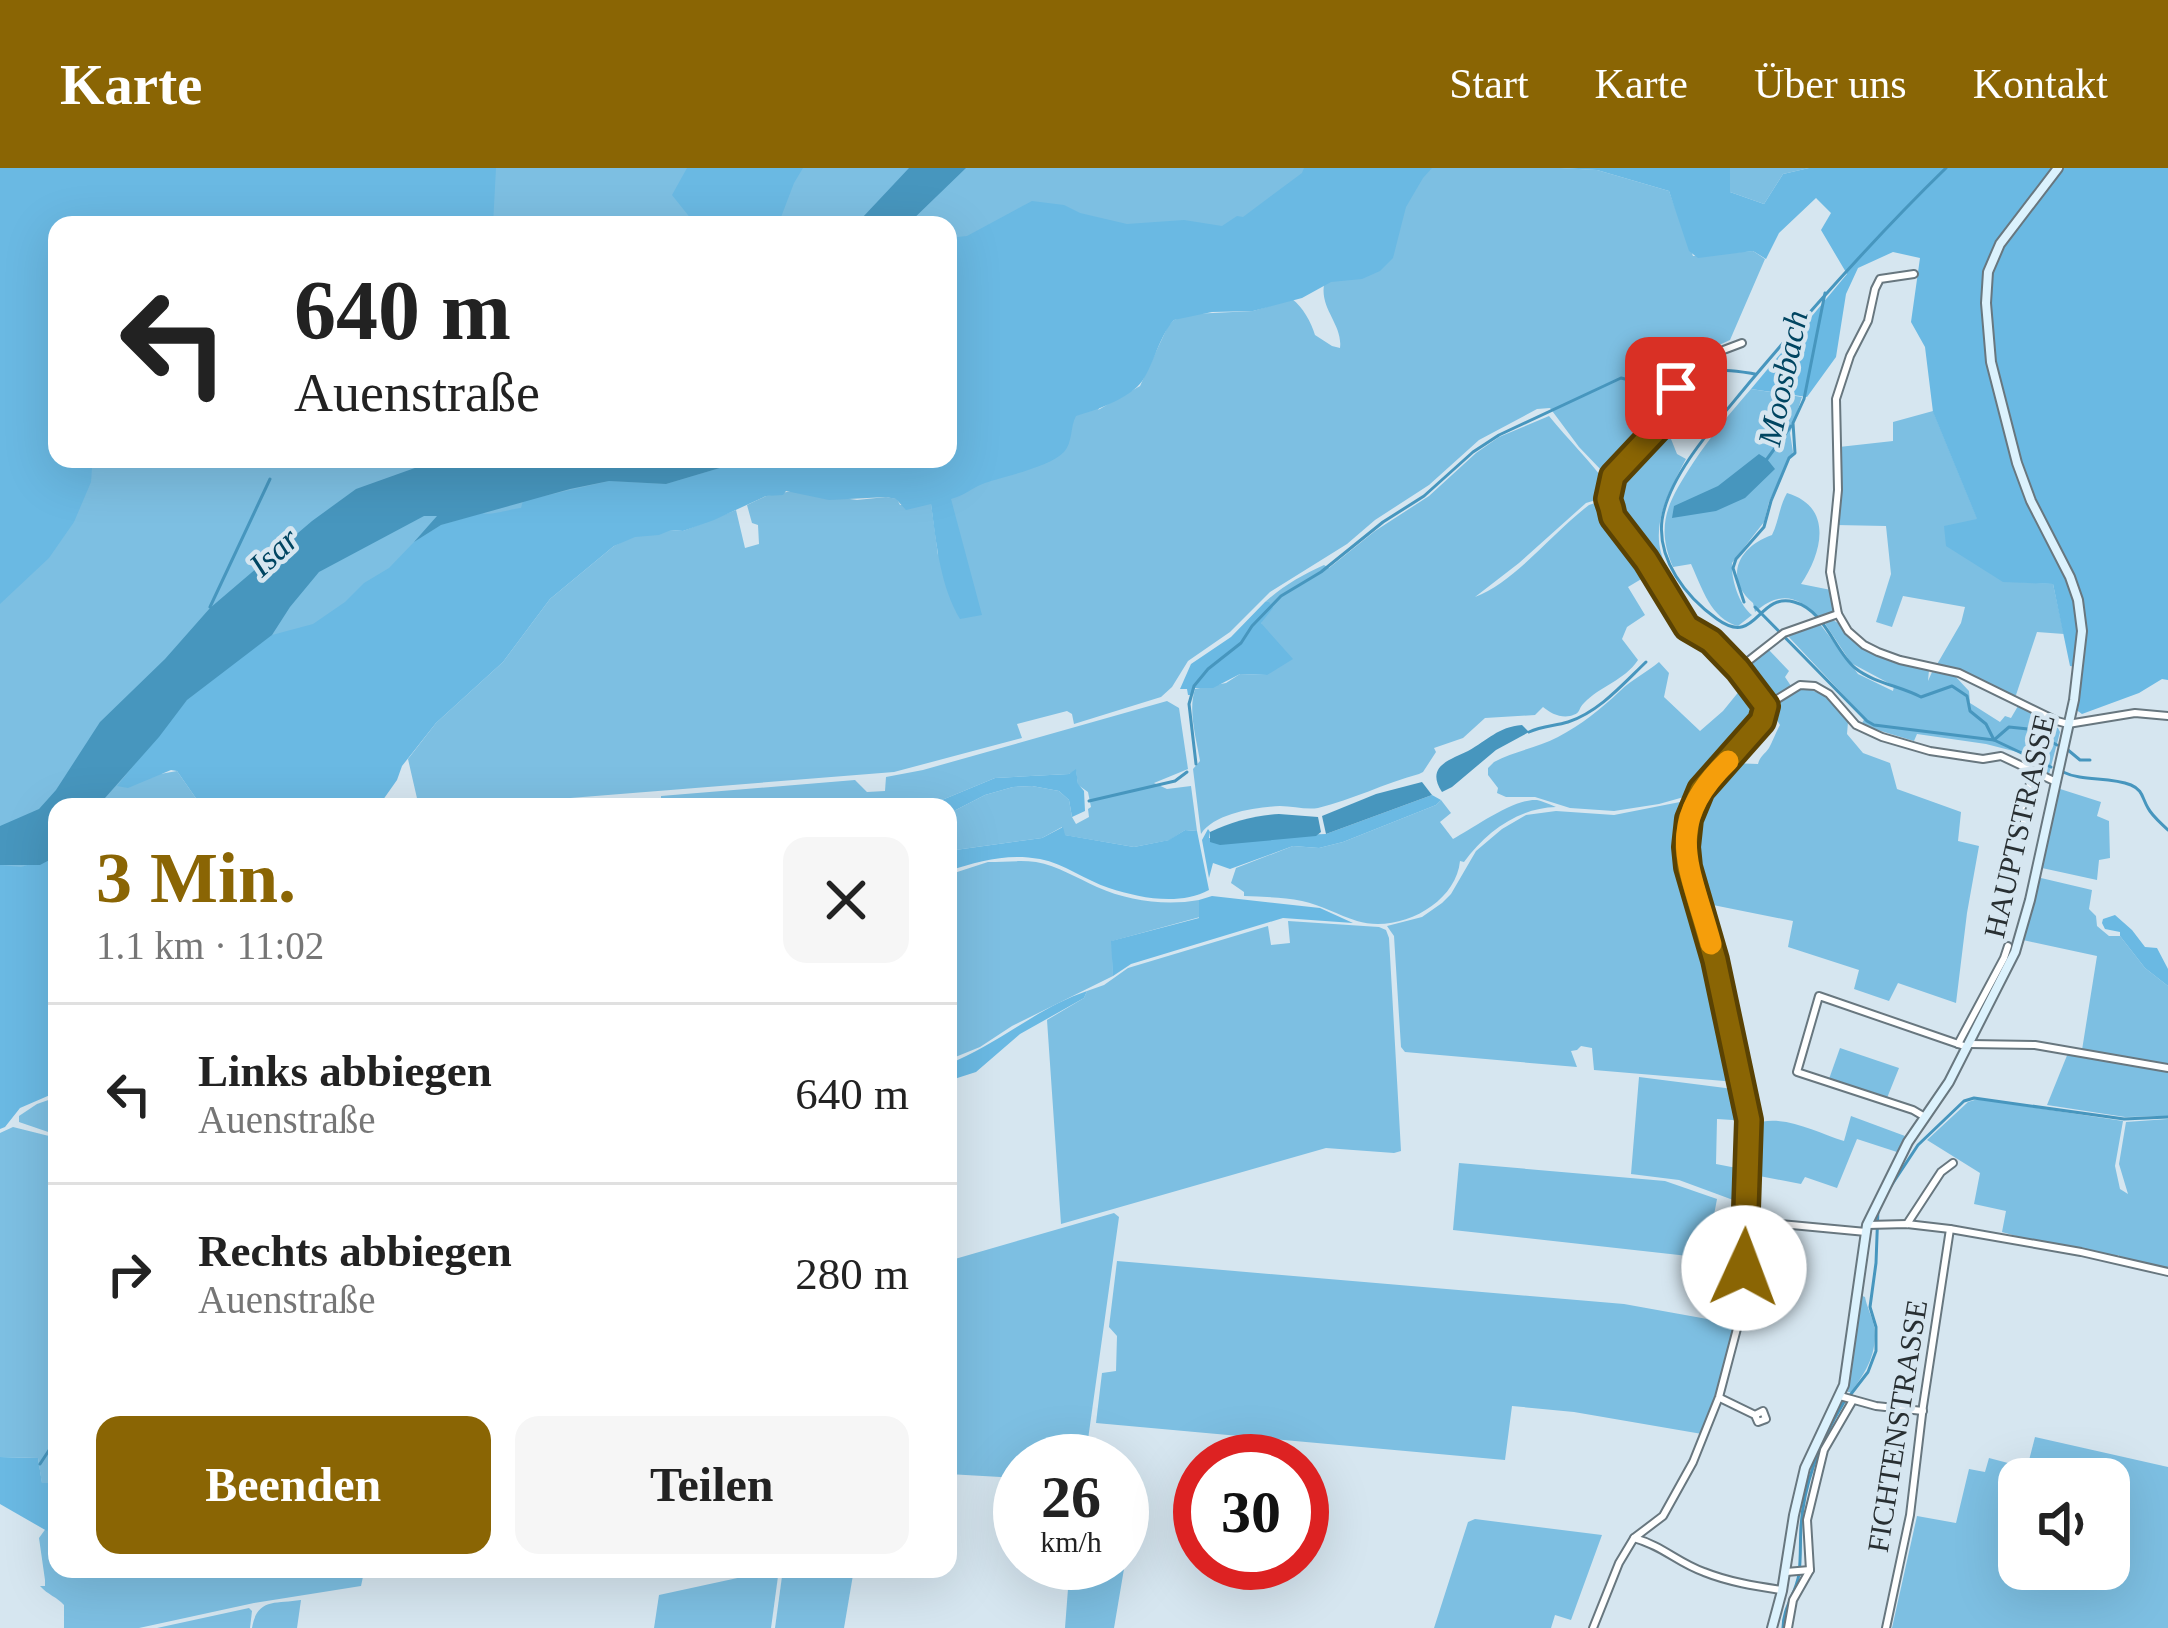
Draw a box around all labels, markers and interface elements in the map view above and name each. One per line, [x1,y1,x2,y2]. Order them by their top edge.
text: Karte [60,53,202,116]
text: Start [1449,61,1529,107]
text: Karte [1595,61,1688,107]
text: Über uns [1754,61,1907,107]
text: Kontakt [1973,61,2108,107]
icon: left [96,264,252,420]
text: 640 m [294,264,511,357]
water label: Moosbach [1751,307,1815,450]
pin [1625,337,1727,439]
icon: arrive [1643,355,1709,421]
text: Auenstraße [294,363,540,423]
water label: Isar [242,521,306,584]
street label: HAUPTSTRASSE [1977,711,2061,941]
button: close [783,837,909,963]
text: 3 Min. [96,838,296,918]
text: 1.1 km · 11:02 [96,924,324,967]
text: Links abbiegen [198,1046,492,1096]
icon: left [96,1061,162,1127]
text: 640 m [795,1069,909,1119]
text: Auenstraße [198,1098,376,1141]
position arrow [1681,1205,1807,1331]
text: Rechts abbiegen [198,1226,512,1276]
icon: right [96,1241,162,1307]
text: 280 m [795,1249,909,1299]
text: Auenstraße [198,1278,376,1321]
street label: FICHTENSTRASSE [1861,1297,1933,1555]
button: Beenden [96,1416,491,1554]
button: Teilen [515,1416,909,1554]
speed limit sign: 30 [1173,1434,1329,1590]
map controls [1998,1458,2130,1590]
button: sound [1998,1458,2130,1590]
text: 26 [1041,1464,1101,1530]
text: km/h [1040,1525,1102,1558]

